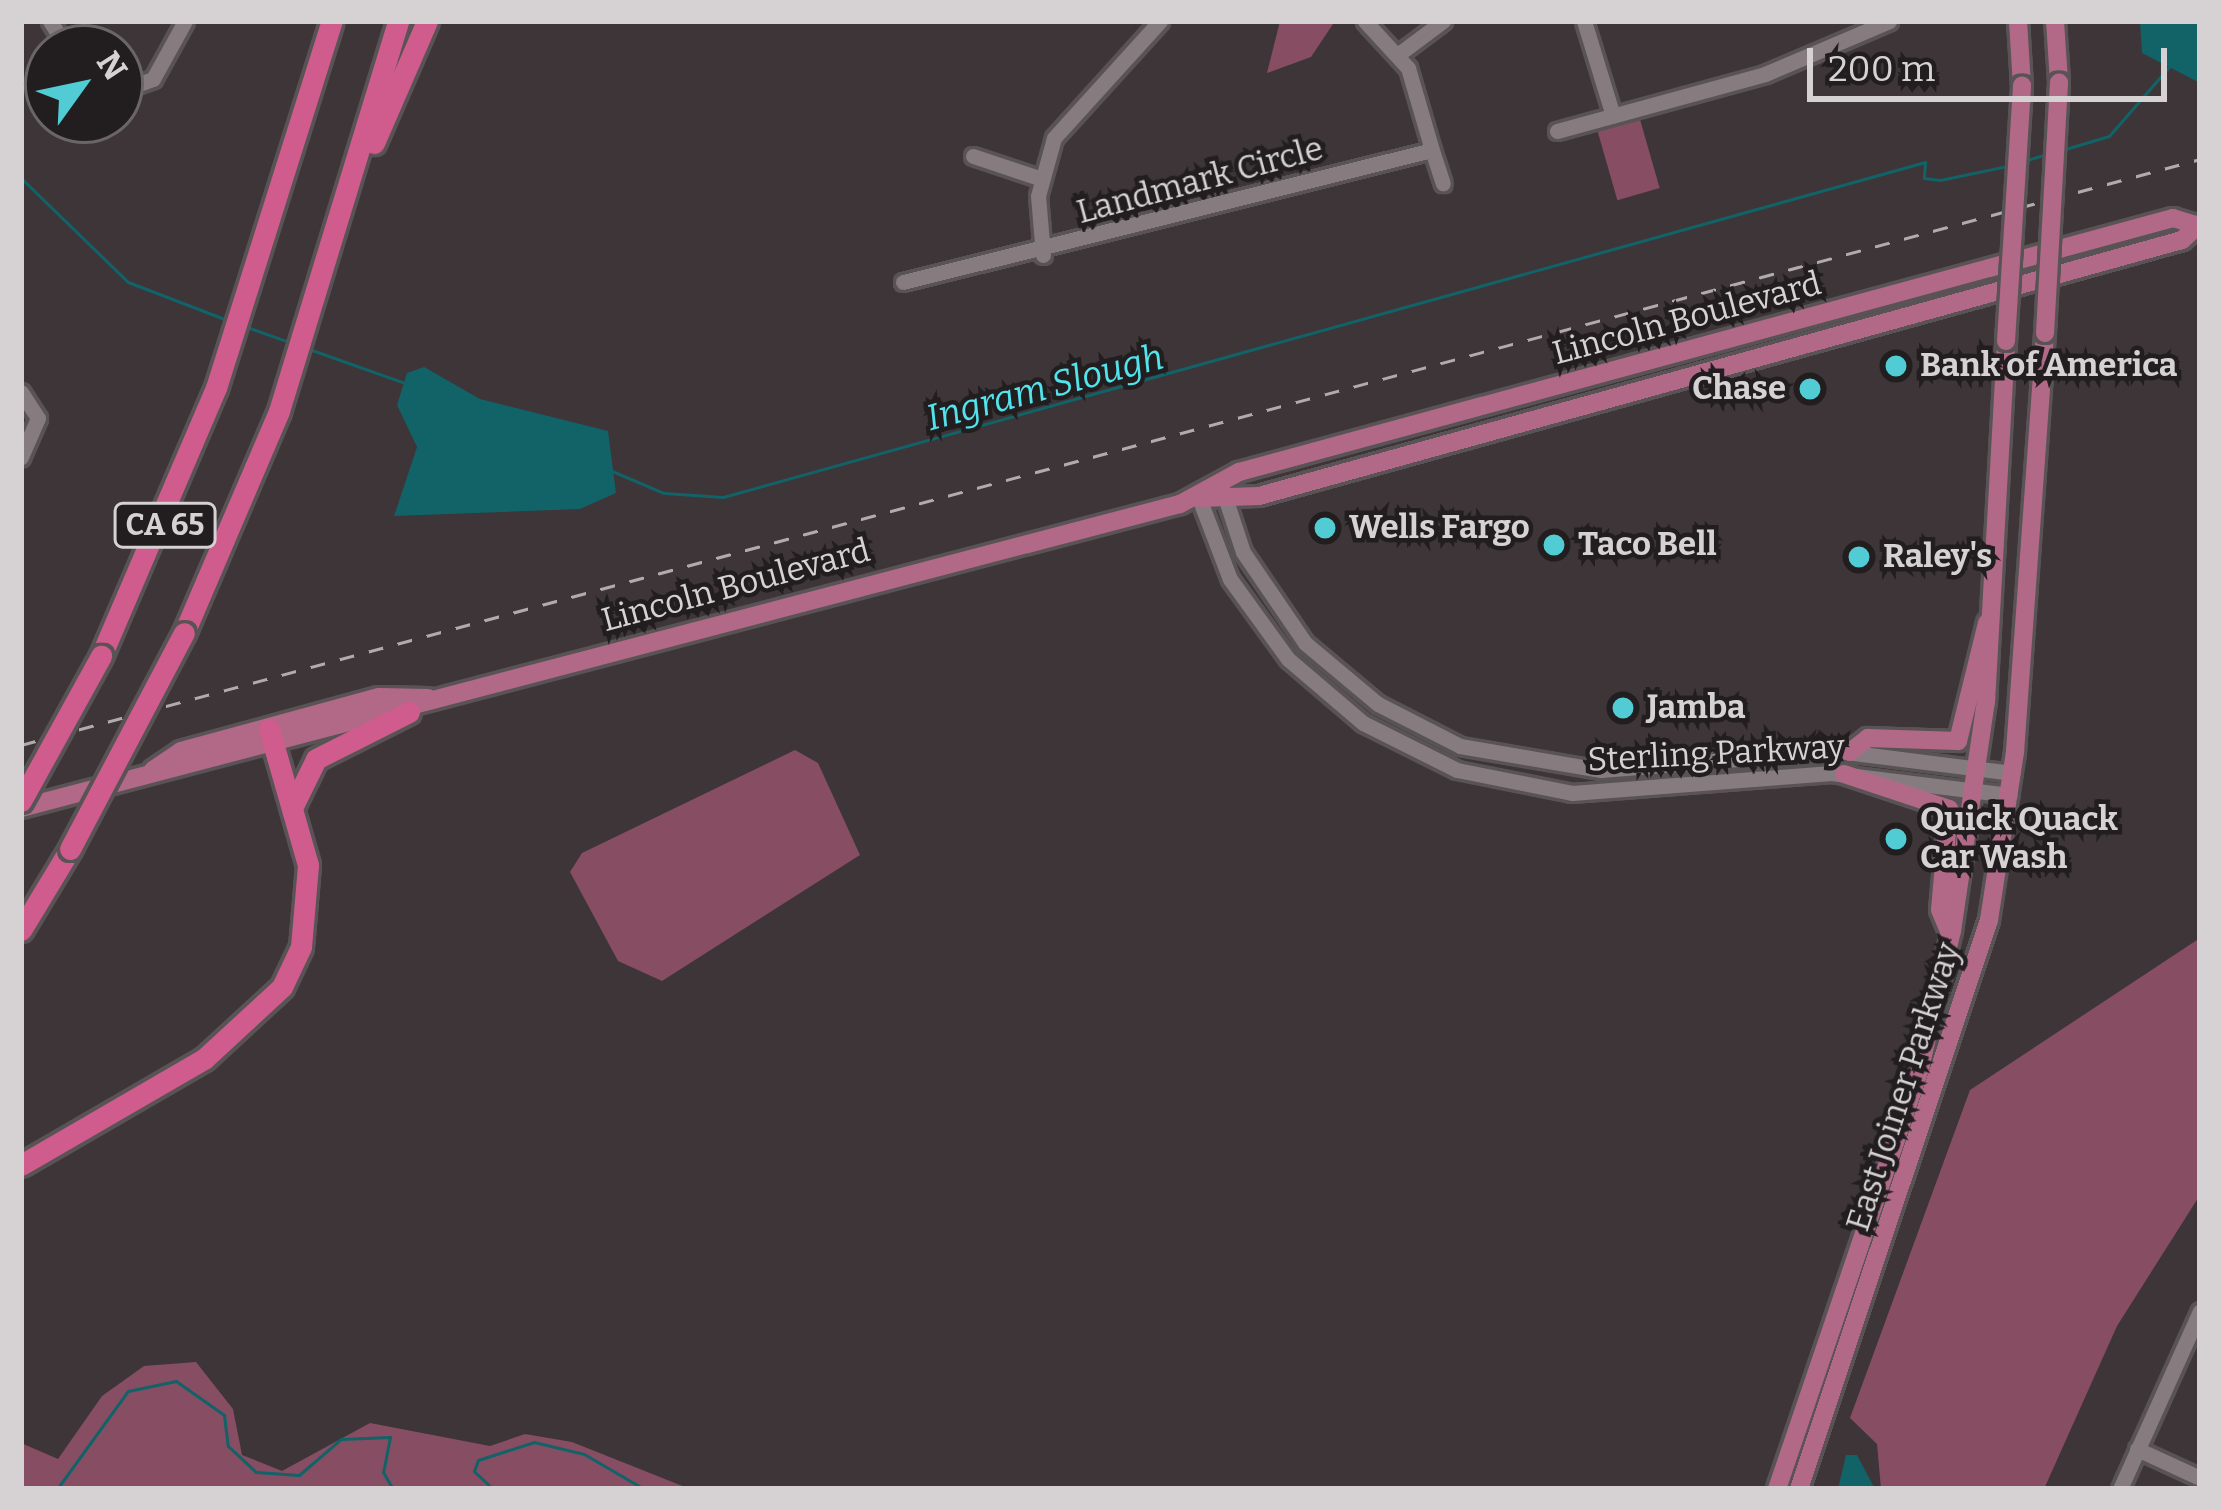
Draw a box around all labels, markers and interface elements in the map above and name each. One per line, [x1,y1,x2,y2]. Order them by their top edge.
north arrow [24,24,144,144]
scale bar [1813,24,2173,98]
text: N [88,44,135,88]
text: 200 m [1828,47,1935,91]
street label: Landmark Circle [1073,129,1327,233]
street label: Lincoln Boulevard [1549,264,1825,374]
water label: Ingram Slough [922,336,1168,440]
place label: Bank of America [1920,346,2177,386]
marker: Bank of America [1883,353,1909,379]
place label: Chase [1692,369,1786,409]
marker: Chase [1797,376,1823,402]
road number: CA 65 [111,501,219,549]
place label: Wells Fargo [1349,508,1530,548]
marker: Wells Fargo [1312,515,1338,541]
place label: Taco Bell [1578,525,1717,565]
street label: Lincoln Boulevard [598,531,874,641]
marker: Taco Bell [1541,532,1567,558]
place label: Raley's [1883,537,1992,577]
marker: Raley's [1846,544,1872,570]
place label: Jamba [1647,688,1746,728]
marker: Jamba [1610,695,1636,721]
street label: Sterling Parkway [1586,727,1846,781]
place label: Quick Quack Car Wash [1920,800,2118,878]
marker: Quick Quack Car Wash [1883,826,1909,852]
street label: East Joiner Parkway [1839,938,1969,1236]

